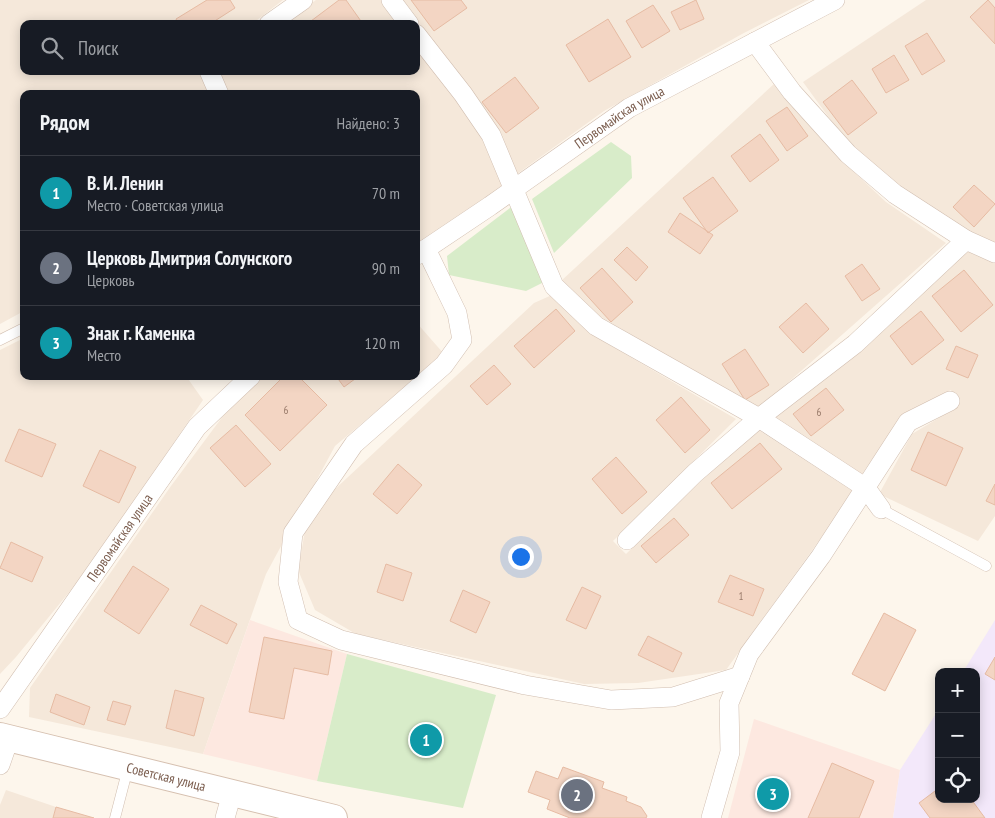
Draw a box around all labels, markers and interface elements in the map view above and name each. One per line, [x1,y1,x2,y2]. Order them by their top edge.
search box [20,20,420,75]
icon: search [38,34,66,62]
text: Поиск [78,36,119,60]
street label: Первомайская улица [571,82,667,153]
text: Рядом [40,109,90,136]
text: Найдено: 3 [337,113,400,133]
text: В. И. Ленин [87,171,163,195]
text: 1 [52,183,60,203]
text: 70 m [372,183,400,203]
text: Место · Советская улица [87,195,224,215]
text: Церковь Дмитрия Солунского [87,246,292,270]
text: 2 [52,258,60,278]
text: 90 m [372,258,400,278]
text: Церковь [87,270,135,290]
text: Знак г. Каменка [87,321,195,345]
text: 3 [52,333,60,353]
text: 120 m [365,333,400,353]
text: Место [87,345,121,365]
house number: 6 [284,403,289,417]
house number: 6 [817,405,822,419]
street label: Первомайская улица [83,490,157,585]
your location [508,544,534,570]
house number: 1 [739,589,744,603]
map controls [935,668,980,803]
button: + [935,668,980,713]
button: − [935,713,980,758]
pin: 1 [410,721,442,759]
street label: Советская улица [125,758,208,795]
button: locate [935,758,980,803]
pin: 3 [757,775,789,813]
pin: 2 [561,776,593,814]

